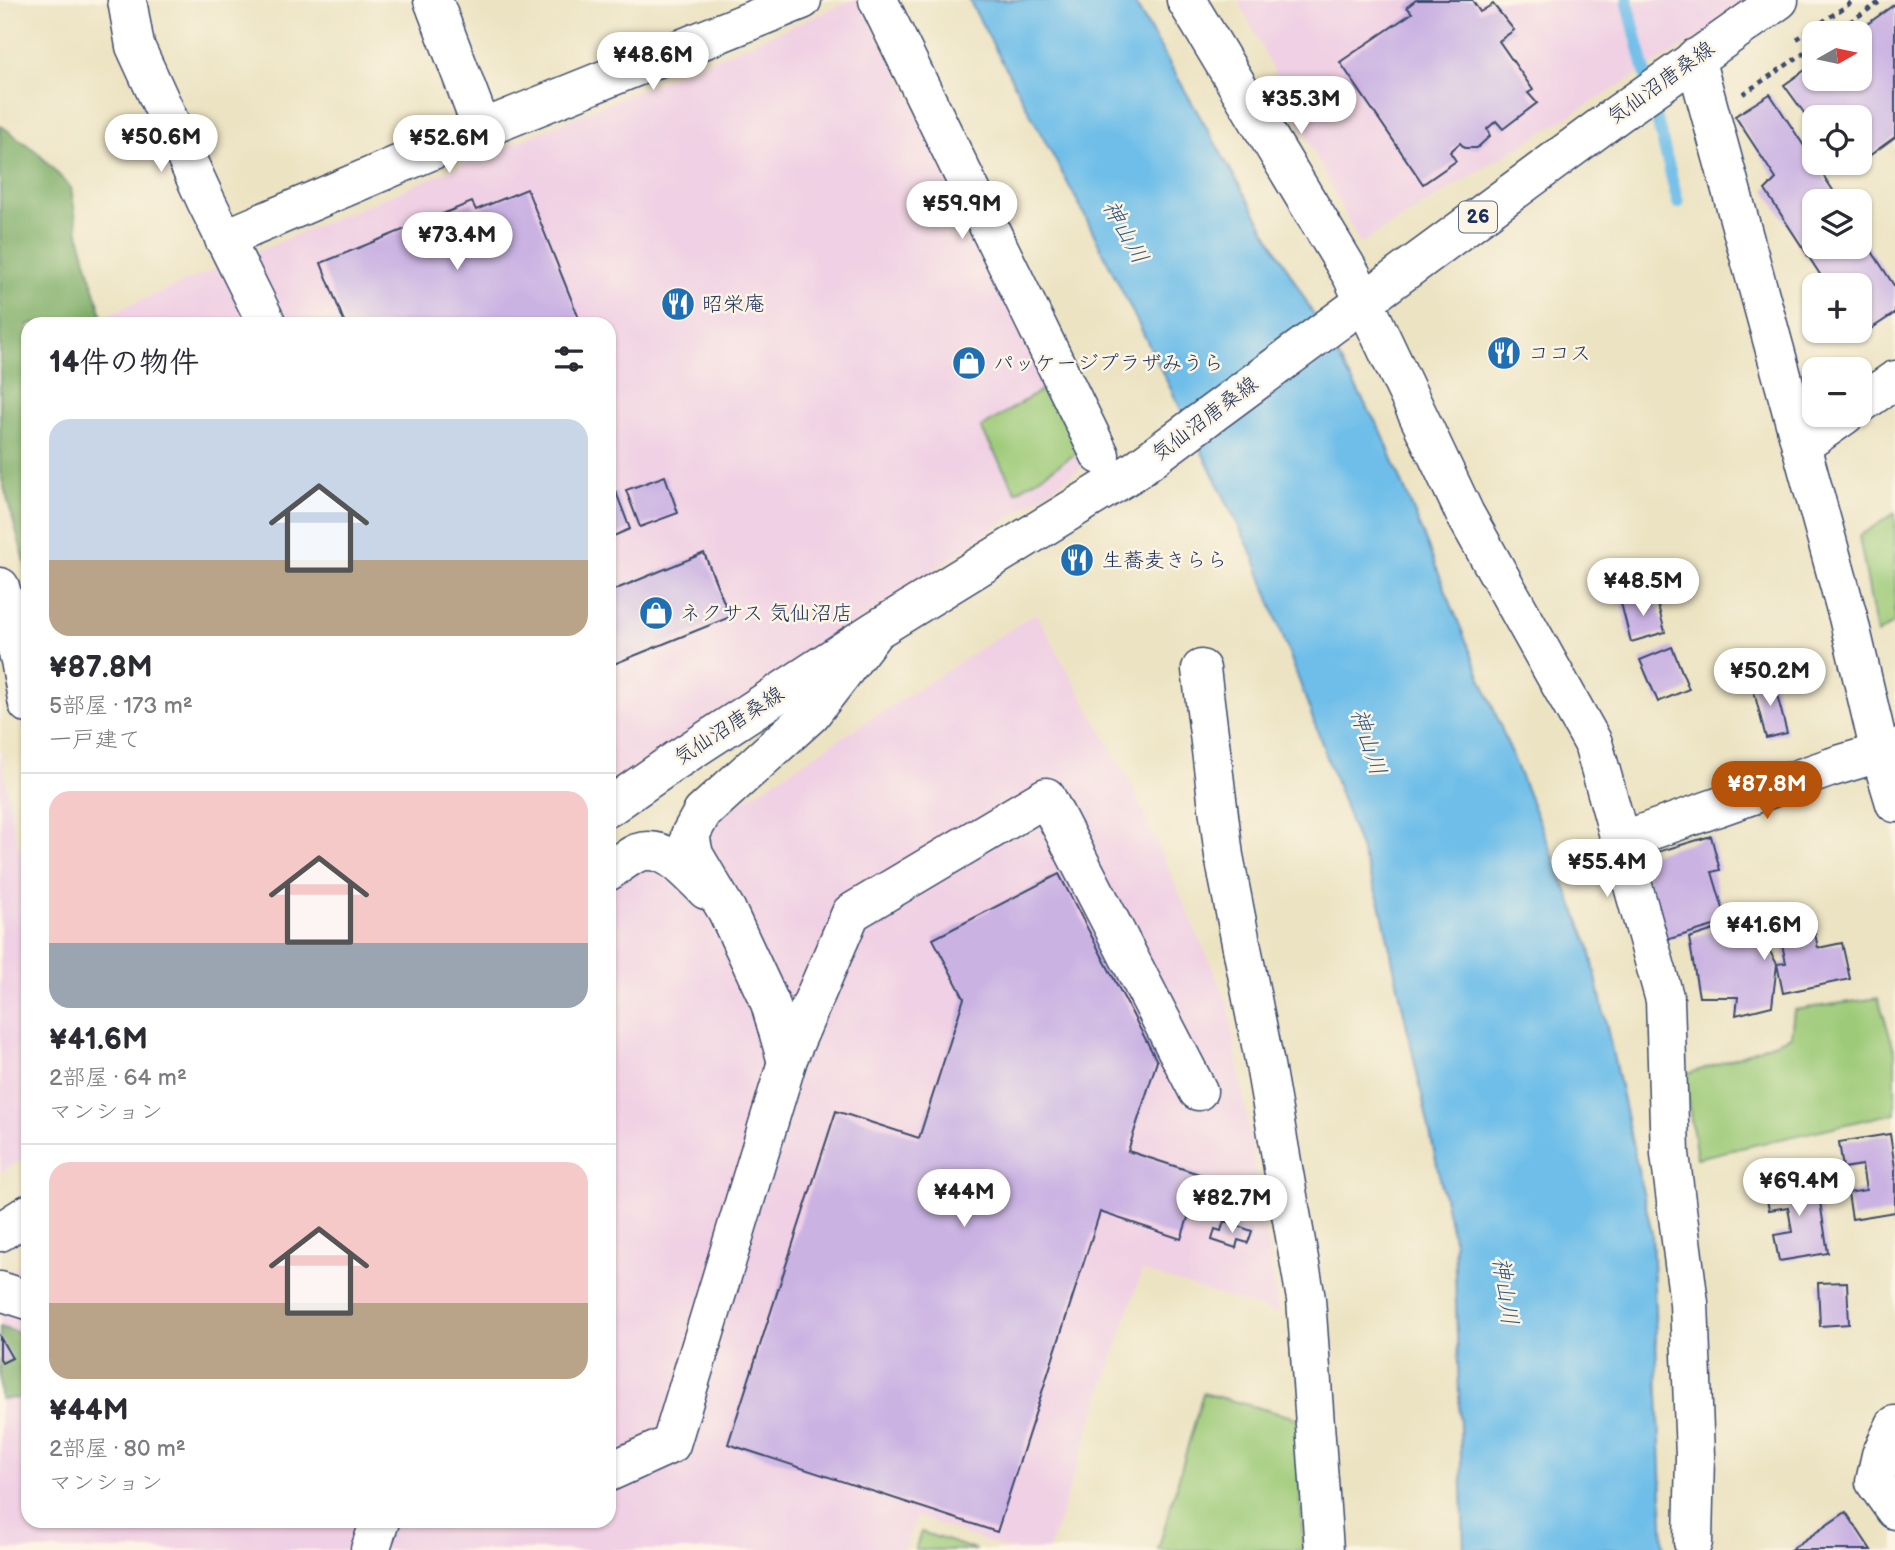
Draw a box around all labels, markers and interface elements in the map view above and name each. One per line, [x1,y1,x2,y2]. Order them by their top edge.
north arrow [1802,21,1872,91]
map controls [1802,21,1872,427]
pin: ¥48.6M [596,32,710,92]
street label: 気仙沼唐桑線 [1603,36,1719,130]
text: ¥48.6M [613,41,693,69]
pin: ¥35.3M [1244,76,1358,136]
text: ¥35.3M [1261,85,1341,113]
button: locate [1802,105,1872,175]
pin: ¥50.6M [104,114,218,174]
pin: ¥52.6M [392,116,506,175]
text: ¥50.6M [121,123,201,151]
text: ¥52.6M [409,124,489,152]
pin: ¥59.9M [905,182,1019,241]
button: layers [1802,189,1872,259]
text: ¥59.9M [922,190,1002,218]
water label: 神山川 [1096,195,1154,269]
road number: 26 [1459,202,1497,232]
pin: ¥73.4M [400,212,514,272]
text: ¥73.4M [418,221,496,249]
button: + [1802,273,1872,343]
restaurant icon: 昭栄庵 [659,285,697,323]
place label: 昭栄庵 [702,292,765,317]
restaurant icon: ココス [1485,334,1523,372]
icon: filters [550,340,588,378]
place label: ココス [1528,341,1591,366]
shop icon: パッケージプラザみうら [950,344,988,382]
text: 14件の物件 [49,345,199,381]
place label: パッケージプラザみうら [993,351,1224,376]
button: − [1802,357,1872,427]
street label: 気仙沼唐桑線 [1147,371,1263,467]
icon: home [256,465,382,591]
restaurant icon: 生蕎麦きらら [1058,541,1096,579]
place label: 生蕎麦きらら [1102,548,1228,573]
pin: ¥48.5M [1586,558,1700,618]
text: ¥48.5M [1603,567,1683,595]
shop icon: ネクサス 気仙沼店 [637,594,675,632]
place label: ネクサス 気仙沼店 [680,601,853,626]
pin: ¥50.2M [1713,648,1827,708]
text: ¥87.8M [49,650,153,686]
text: ¥50.2M [1730,657,1810,685]
street label: 気仙沼唐桑線 [669,681,789,771]
text: 5部屋 · 173 m² [49,692,193,720]
water label: 神山川 [1344,705,1392,779]
text: 一戸建て [49,726,141,754]
pin: ¥87.8M [1710,762,1824,821]
text: ¥87.8M [1727,770,1807,798]
icon: home [256,837,382,963]
pin: ¥55.4M [1550,839,1664,899]
text: ¥55.4M [1567,848,1647,876]
pin: ¥41.6M [1707,902,1821,962]
text: ¥41.6M [1726,911,1802,939]
text: ¥41.6M [49,1022,148,1058]
text: 2部屋 · 64 m² [49,1064,187,1092]
text: マンション [49,1098,163,1126]
pin: ¥69.4M [1742,1158,1856,1218]
text: ¥69.4M [1759,1167,1839,1195]
pin: ¥44M [923,1170,1005,1229]
pin: ¥82.7M [1175,1176,1289,1235]
text: ¥44M [933,1178,995,1206]
text: ¥82.7M [1192,1184,1272,1212]
icon: home [256,1208,382,1334]
water label: 神山川 [1486,1255,1524,1327]
text: ¥44M [49,1393,129,1429]
text: 2部屋 · 80 m² [49,1435,186,1463]
text: マンション [49,1469,163,1497]

